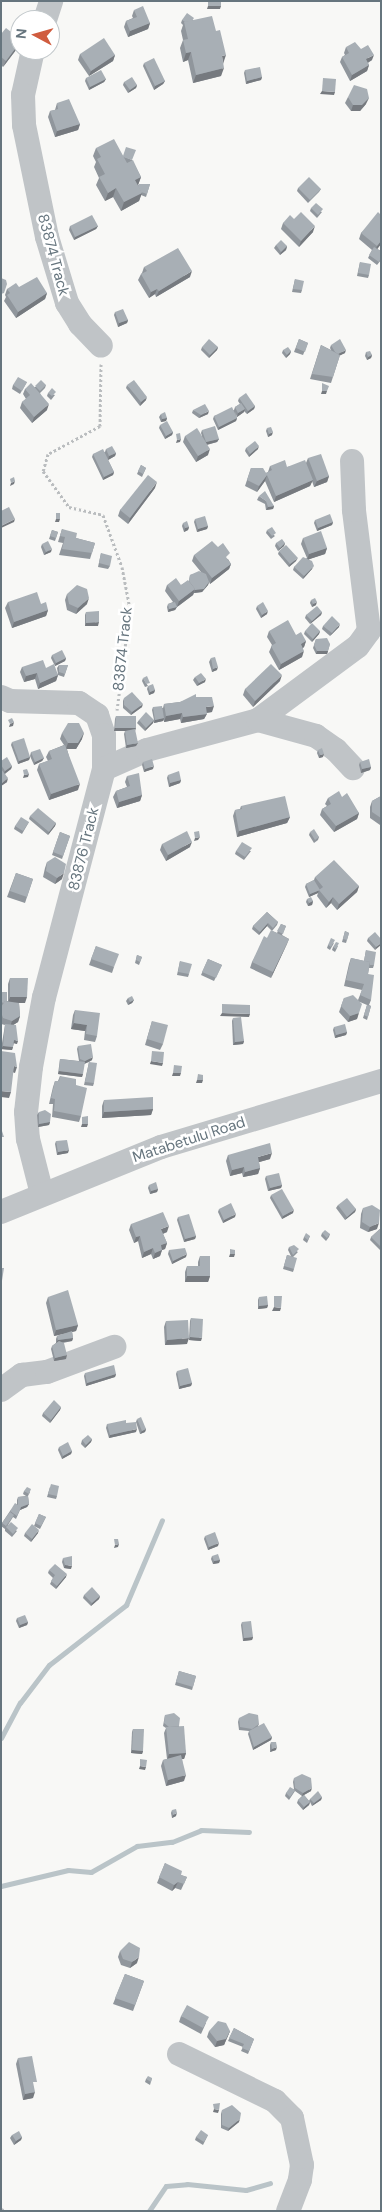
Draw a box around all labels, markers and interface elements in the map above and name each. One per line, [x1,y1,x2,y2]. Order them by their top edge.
north arrow [10,10,60,60]
text: N [12,28,31,40]
street label: 83874 Track [33,212,73,298]
street label: 83874 Track [110,606,136,692]
street label: 83876 Track [65,806,103,892]
street label: Matabetulu Road [130,1113,248,1167]

